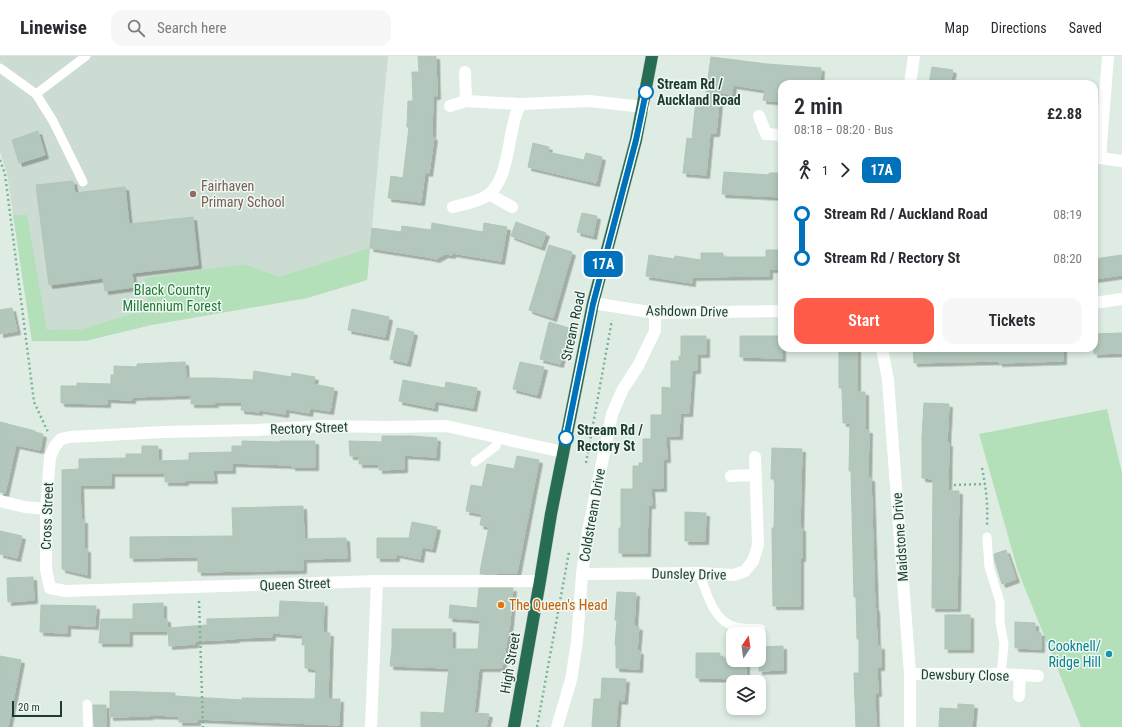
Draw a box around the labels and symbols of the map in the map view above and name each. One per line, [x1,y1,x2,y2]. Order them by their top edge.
place label: Stream Rd / Auckland Road [657,76,741,108]
marker: Stream Rd / Auckland Road [638,84,654,100]
place label: Fairhaven Primary School [201,178,285,210]
marker: Fairhaven Primary School [188,189,198,199]
line badge: 17A [580,251,626,277]
park label: Black Country Millennium Forest [123,282,221,314]
street label: Stream Road [558,290,588,362]
street label: Ashdown Drive [646,302,729,320]
street label: Rectory Street [270,419,348,437]
place label: Stream Rd / Rectory St [577,422,643,454]
marker: Stream Rd / Rectory St [558,430,574,446]
street label: Coldstream Drive [576,467,608,563]
street label: Cross Street [38,482,56,550]
street label: Maidstone Drive [889,491,911,582]
street label: Dunsley Drive [652,565,727,583]
street label: Queen Street [259,575,331,593]
place label: The Queen's Head [509,597,608,613]
marker: The Queen's Head [496,600,506,610]
north arrow [726,627,766,667]
street label: High Street [497,631,523,695]
place label: Cooknell/ Ridge Hill [1048,638,1101,670]
marker: Cooknell/ Ridge Hill [1104,649,1114,659]
street label: Dewsbury Close [921,666,1010,684]
scale bar [12,699,62,718]

